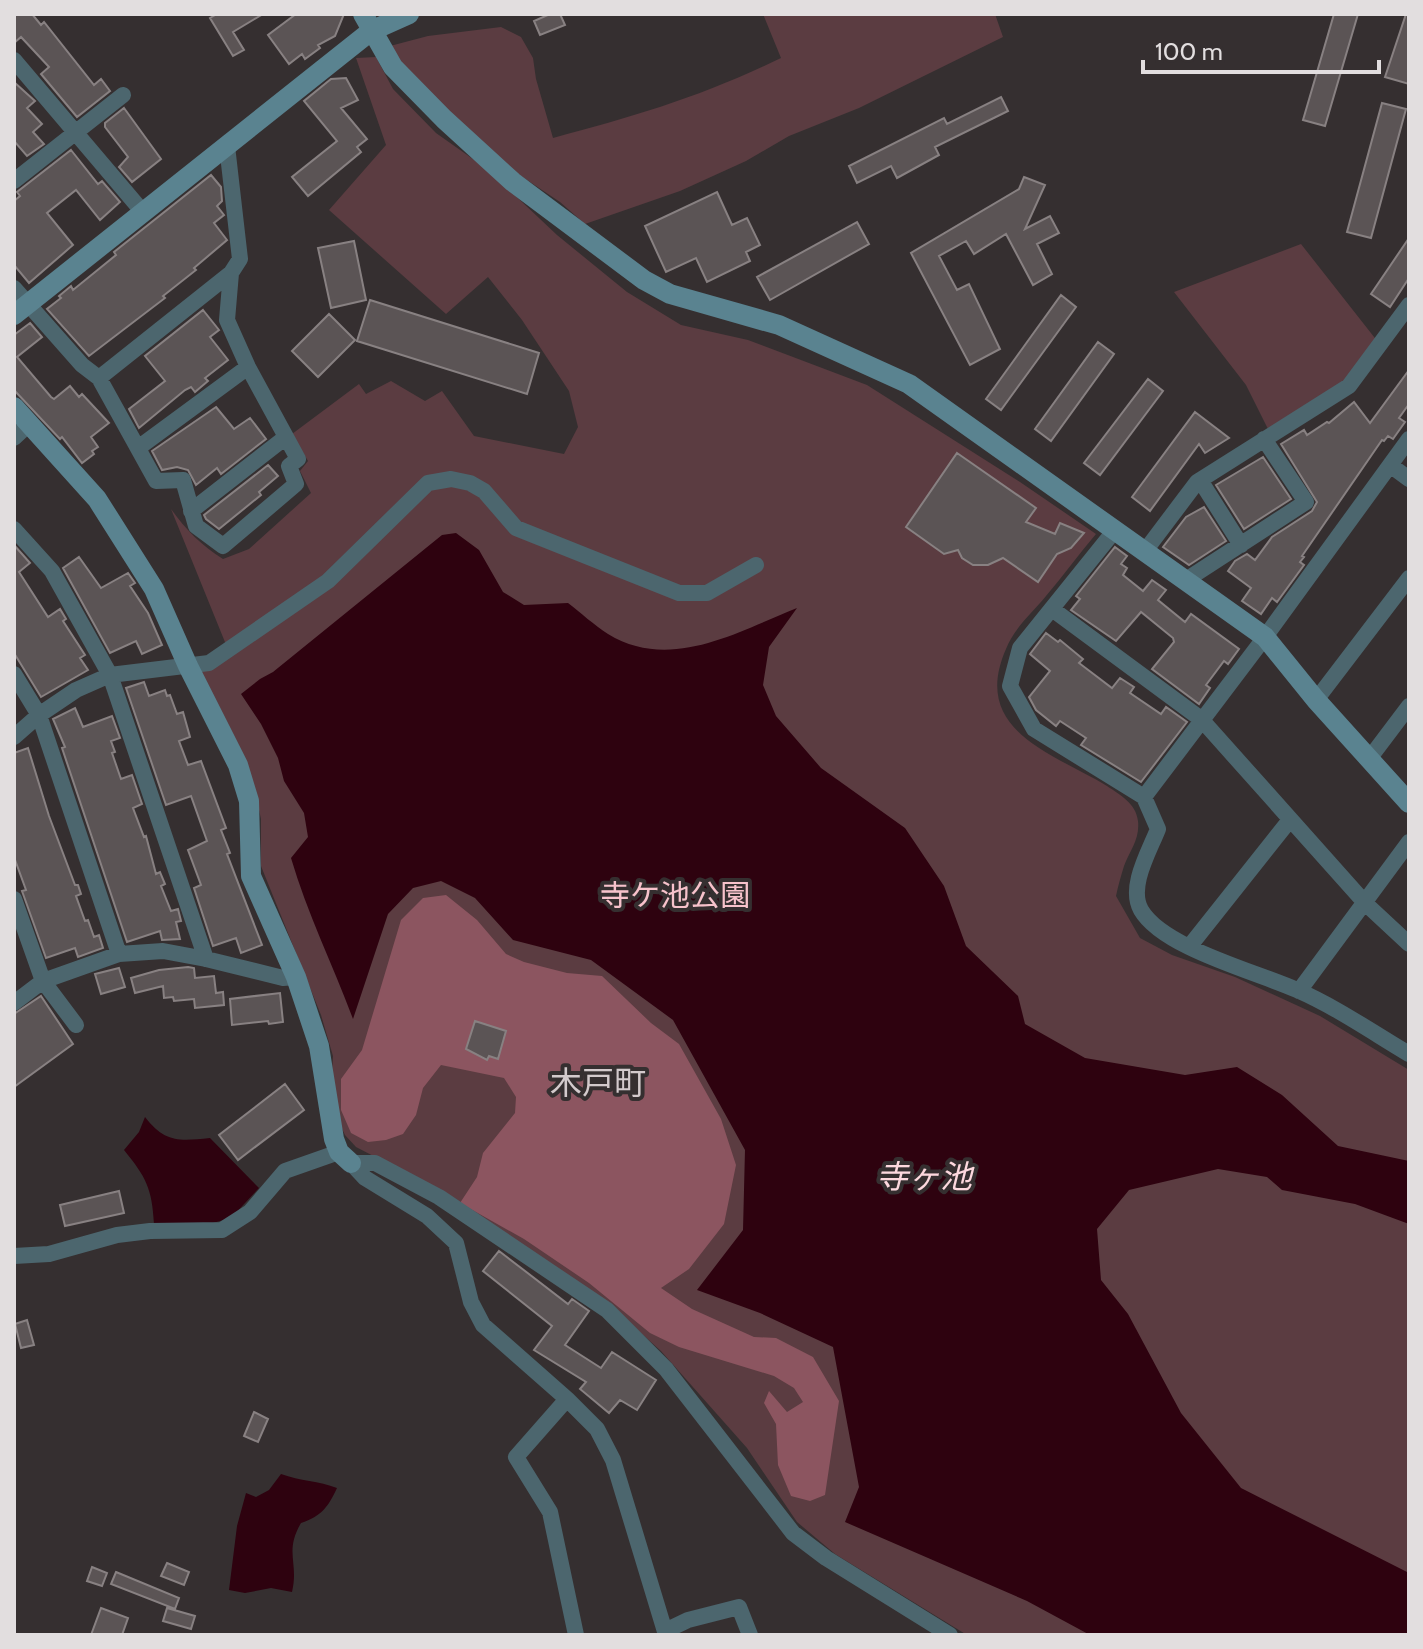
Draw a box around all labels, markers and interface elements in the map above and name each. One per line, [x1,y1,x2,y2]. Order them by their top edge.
scale bar [1143,24,1379,74]
text: 100 m [1155,37,1223,66]
park label: 寺ケ池公園 [600,877,750,914]
district label: 木戸町 [550,1063,646,1102]
water label: 寺ヶ池 [876,1157,975,1196]

